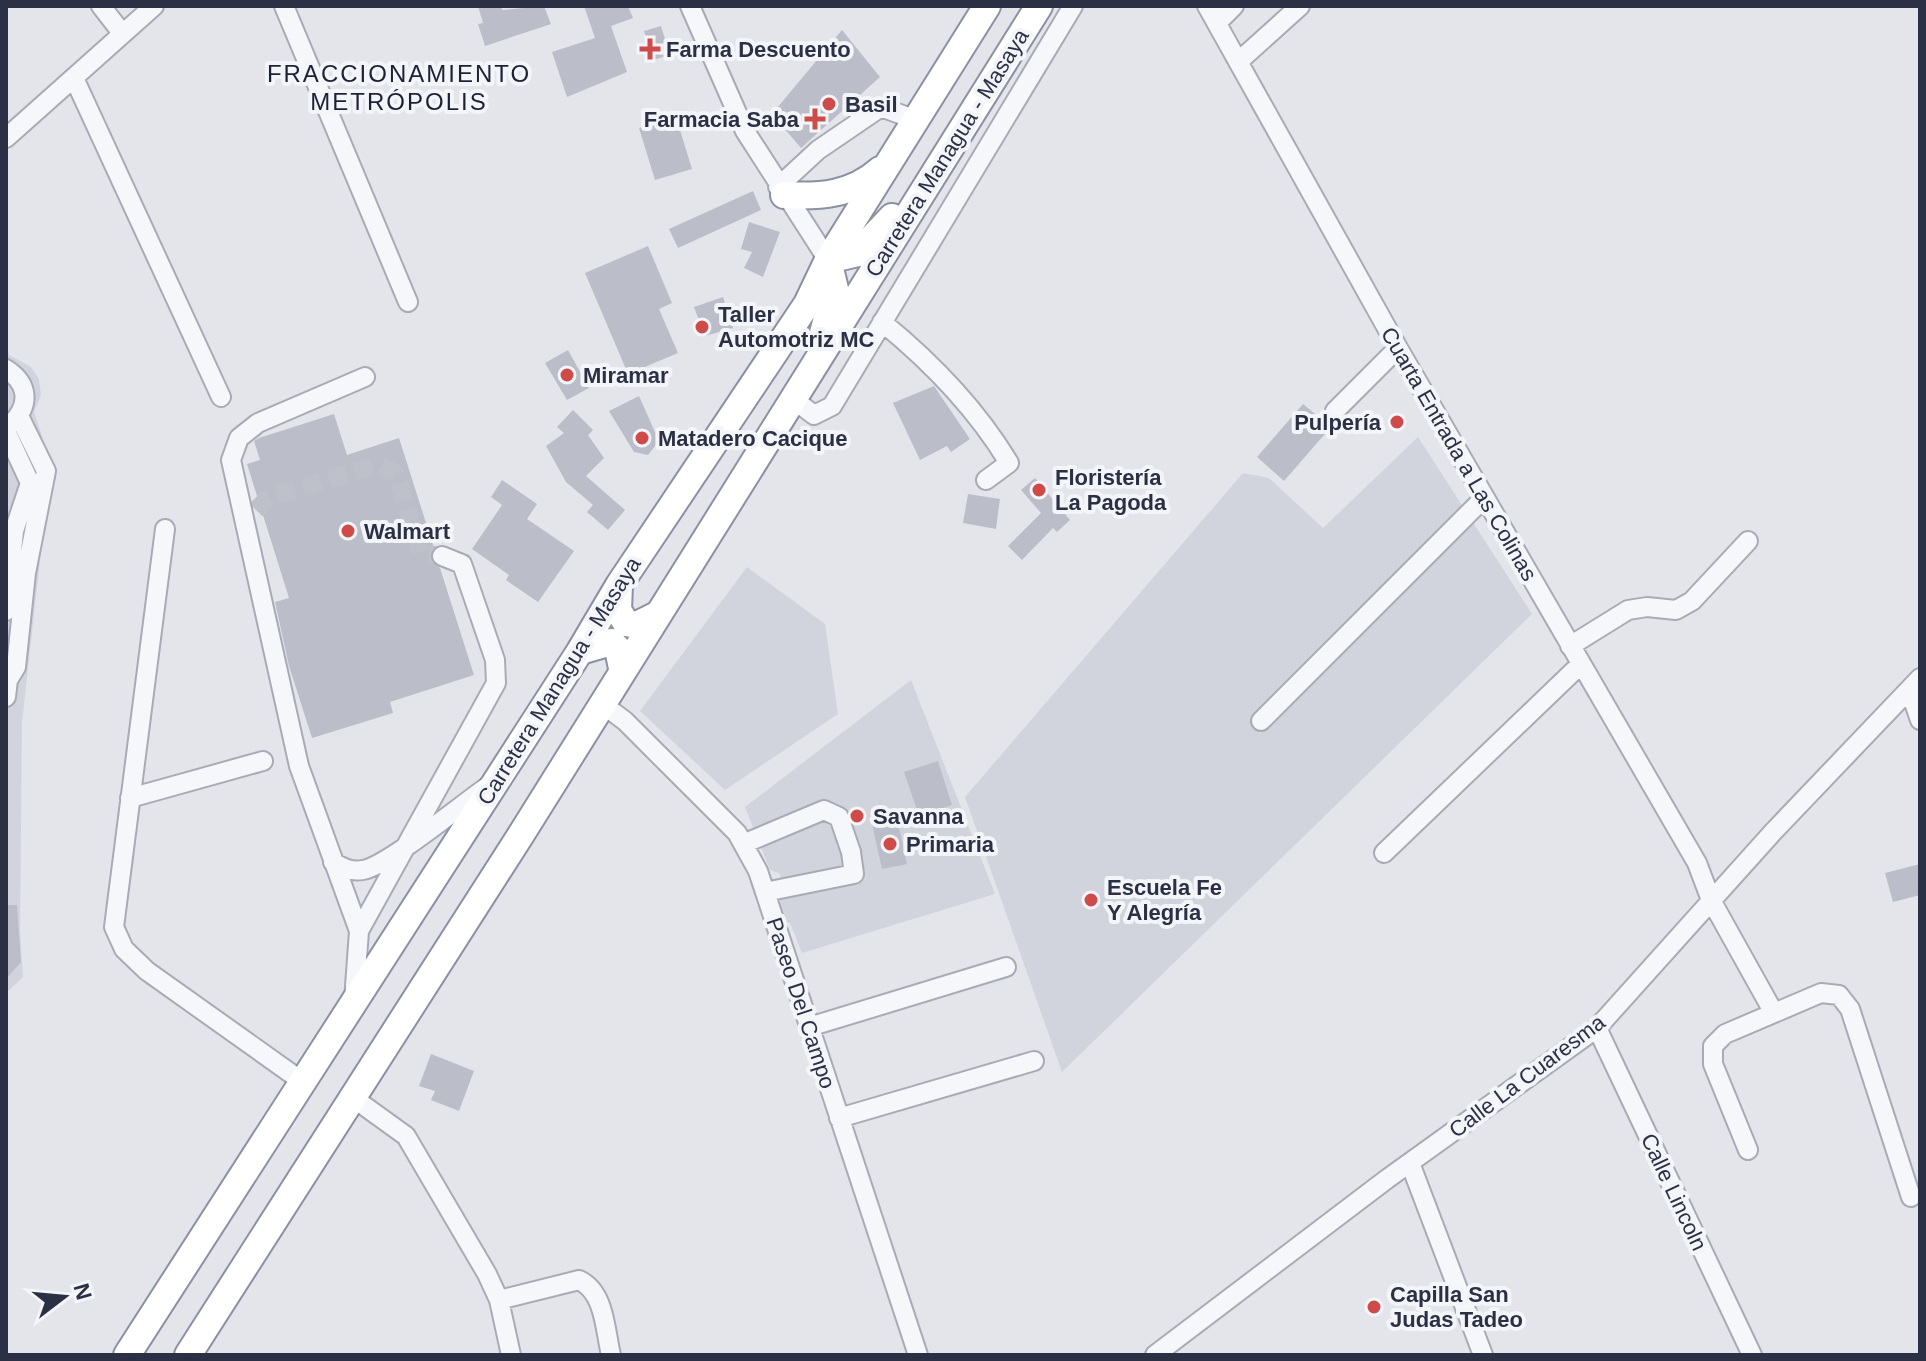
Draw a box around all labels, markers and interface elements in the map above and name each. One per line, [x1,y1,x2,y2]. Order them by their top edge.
street label: Carretera Managua - Masaya [860,24,1034,281]
place label: Farma Descuento [666,37,851,62]
marker: Farma Descuento [641,40,659,58]
district label: FRACCIONAMIENTO METRÓPOLIS [267,60,531,115]
place label: Basil [845,92,898,117]
marker: Basil [820,95,838,113]
place label: Farmacia Saba [644,107,800,132]
marker: Farmacia Saba [806,110,824,128]
place label: Taller Automotriz MC [718,302,875,352]
marker: Taller Automotriz MC [693,318,711,336]
street label: Cuarta Entrada a Las Colinas [1376,323,1542,585]
place label: Miramar [583,363,669,388]
marker: Miramar [558,366,576,384]
place label: Pulpería [1294,410,1382,435]
marker: Pulpería [1388,413,1406,431]
place label: Matadero Cacique [658,426,848,451]
marker: Matadero Cacique [633,429,651,447]
place label: Floristería La Pagoda [1055,465,1167,515]
marker: Floristería La Pagoda [1030,481,1048,499]
place label: Walmart [364,519,451,544]
marker: Walmart [339,522,357,540]
street label: Carretera Managua - Masaya [472,552,646,809]
place label: Savanna [873,804,964,829]
marker: Savanna [848,807,866,825]
place label: Primaria [906,832,995,857]
marker: Primaria [881,835,899,853]
place label: Escuela Fe Y Alegría [1107,875,1222,925]
marker: Escuela Fe Y Alegría [1082,891,1100,909]
street label: Paseo Del Campo [762,914,840,1092]
street label: Calle La Cuaresma [1444,1009,1610,1143]
street label: Calle Lincoln [1636,1130,1712,1254]
north arrow [24,1257,104,1337]
text: N [69,1281,97,1303]
place label: Capilla San Judas Tadeo [1390,1282,1523,1332]
marker: Capilla San Judas Tadeo [1365,1298,1383,1316]

